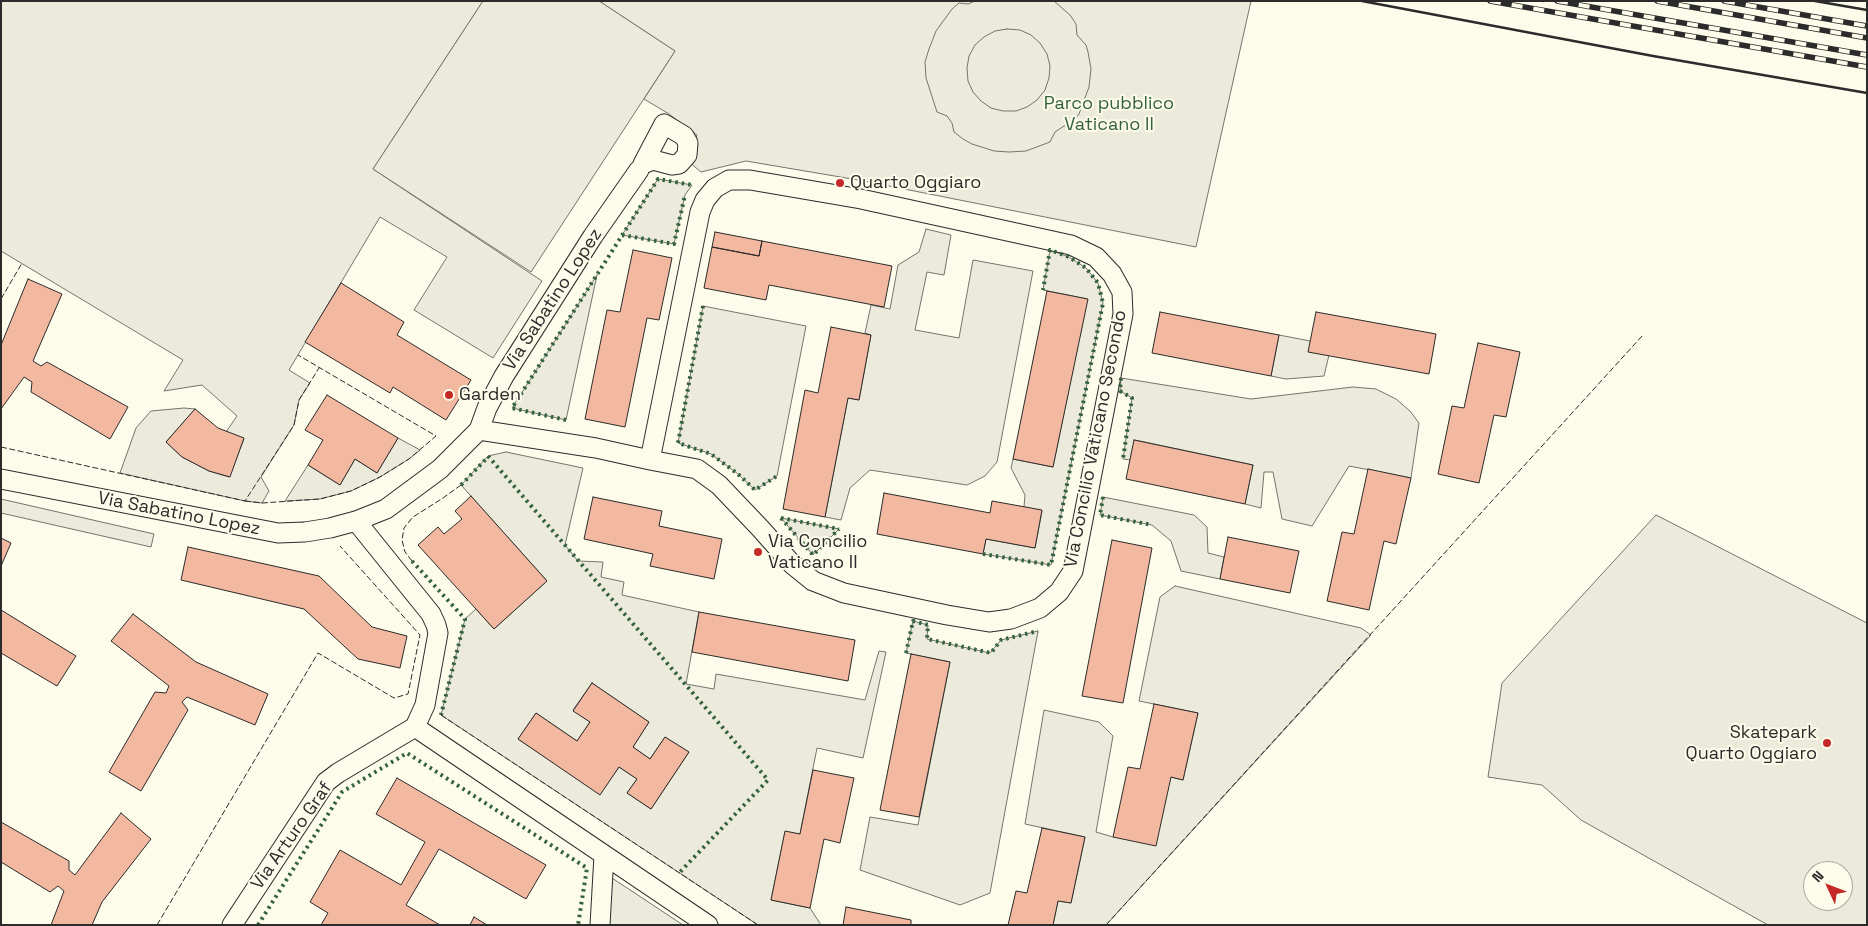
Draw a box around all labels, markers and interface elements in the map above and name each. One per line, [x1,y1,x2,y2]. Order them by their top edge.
park label: Parco pubblico Vaticano II [1044,93,1174,136]
place label: Quarto Oggiaro [850,172,981,194]
marker: Quarto Oggiaro [834,177,846,189]
street label: Via Sabatino Lopez [499,225,607,375]
street label: Via Concilio Vaticano Secondo [1060,308,1132,570]
place label: Garden [459,384,521,406]
marker: Garden [443,389,455,401]
street label: Via Sabatino Lopez [96,488,262,540]
place label: Via Concilio Vaticano II [768,531,867,574]
marker: Via Concilio Vaticano II [752,546,764,558]
place label: Skatepark Quarto Oggiaro [1686,722,1817,764]
marker: Skatepark Quarto Oggiaro [1821,737,1833,749]
street label: Via Arturo Graf [247,778,337,894]
north arrow [1803,861,1853,911]
text: N [1808,867,1828,886]

